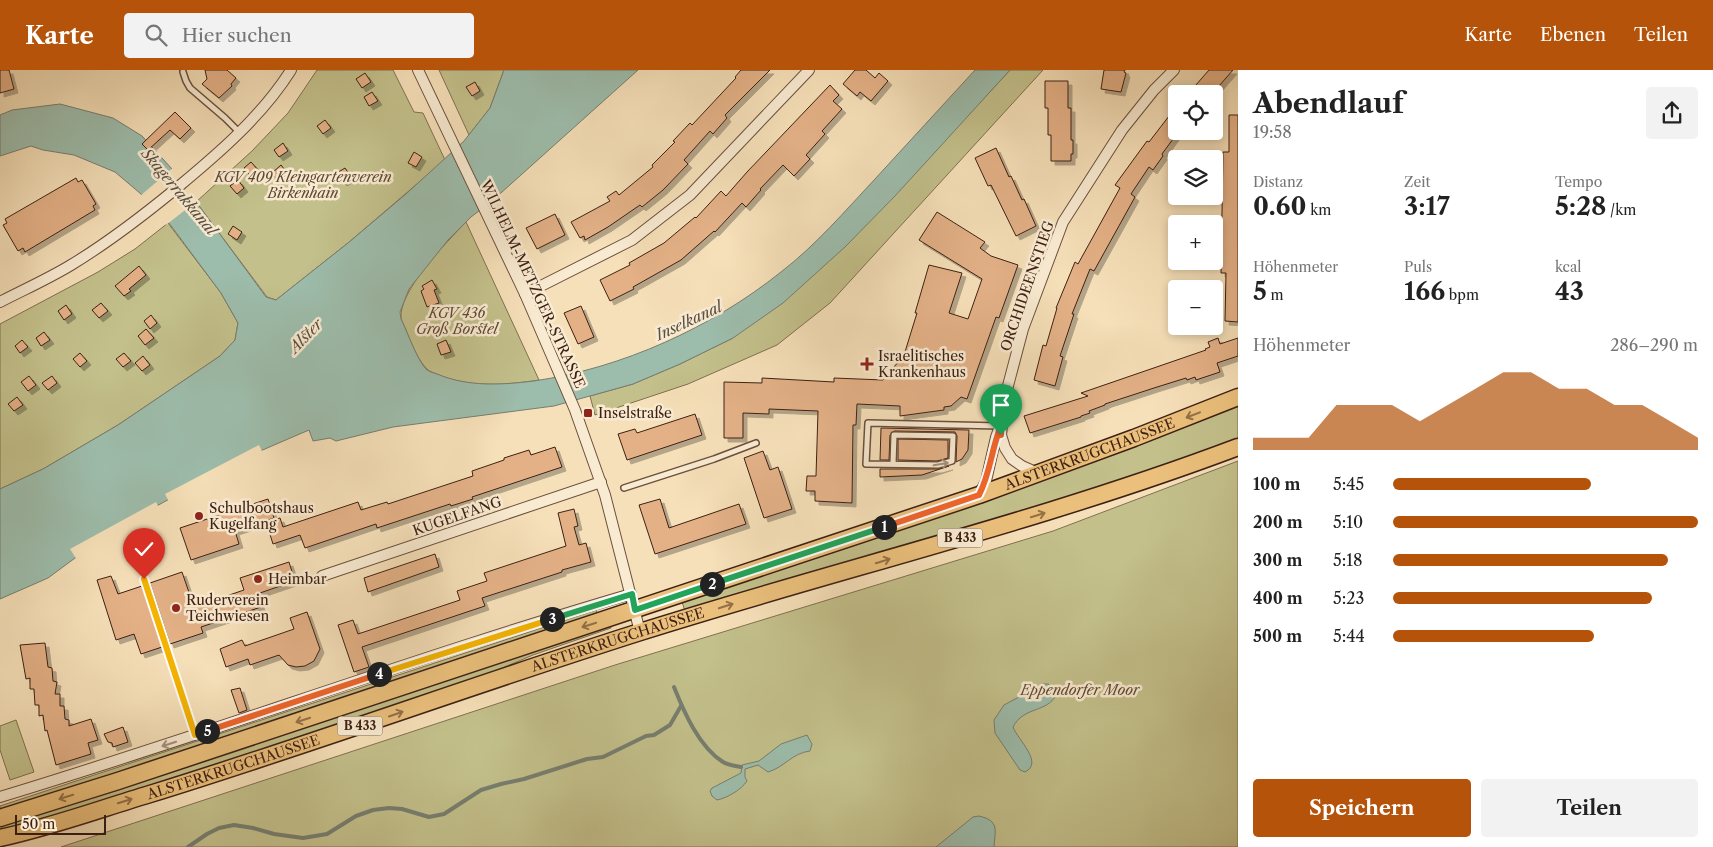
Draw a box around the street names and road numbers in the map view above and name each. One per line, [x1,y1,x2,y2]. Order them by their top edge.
street label: WILHELM-METZGER-STRASSE [476,176,589,391]
street label: ORCHIDEENSTIEG [996,218,1058,354]
street label: ALSTERKRUGCHAUSSEE [1001,414,1178,494]
street label: KUGELFANG [410,492,504,540]
road number: B 433 [938,528,982,548]
street label: ALSTERKRUGCHAUSSEE [528,604,707,676]
road number: B 433 [338,716,382,736]
street label: ALSTERKRUGCHAUSSEE [144,731,322,804]

